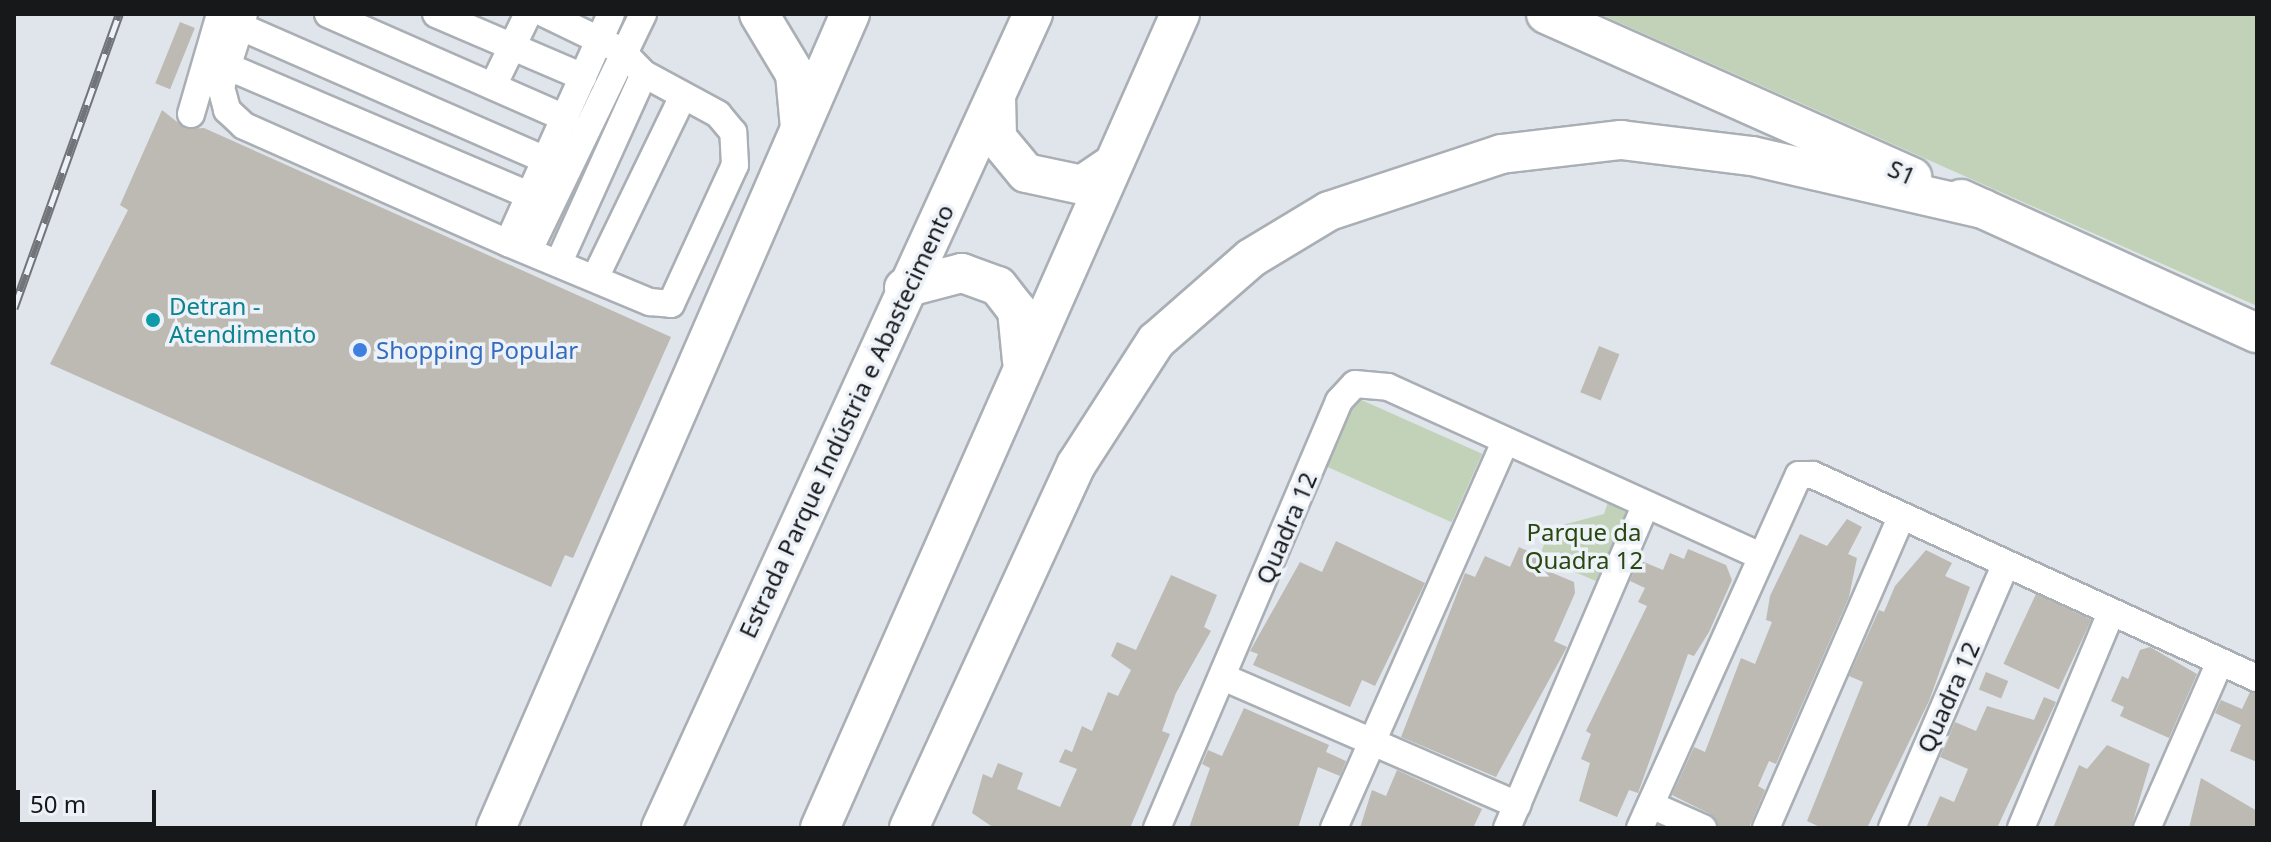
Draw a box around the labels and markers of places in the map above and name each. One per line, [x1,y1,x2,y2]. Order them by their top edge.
place label: Detran - Atendimento [169,292,316,348]
marker: Detran - Atendimento [144,311,162,329]
place label: Shopping Popular [376,336,578,364]
marker: Shopping Popular [351,341,369,359]

